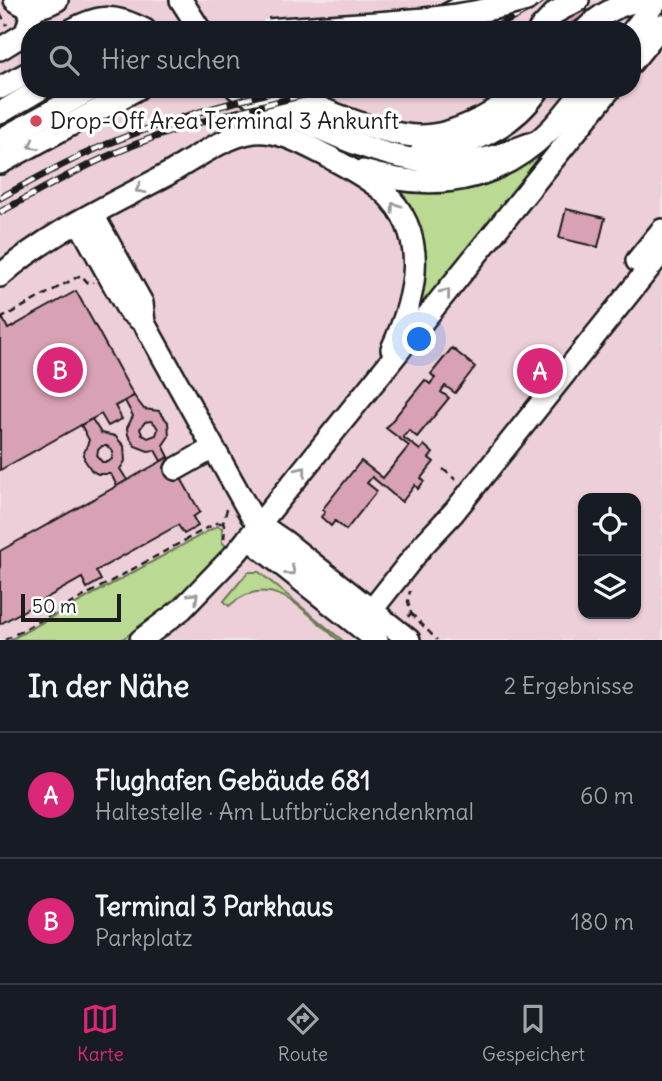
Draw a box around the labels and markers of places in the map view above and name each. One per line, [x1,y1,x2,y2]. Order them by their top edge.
place label: Drop-Off Area Terminal 3 Ankunft [50,106,399,135]
marker: Drop-Off Area Terminal 3 Ankunft [28,113,44,129]
pin: B [37,344,83,396]
pin: A [517,345,563,397]

